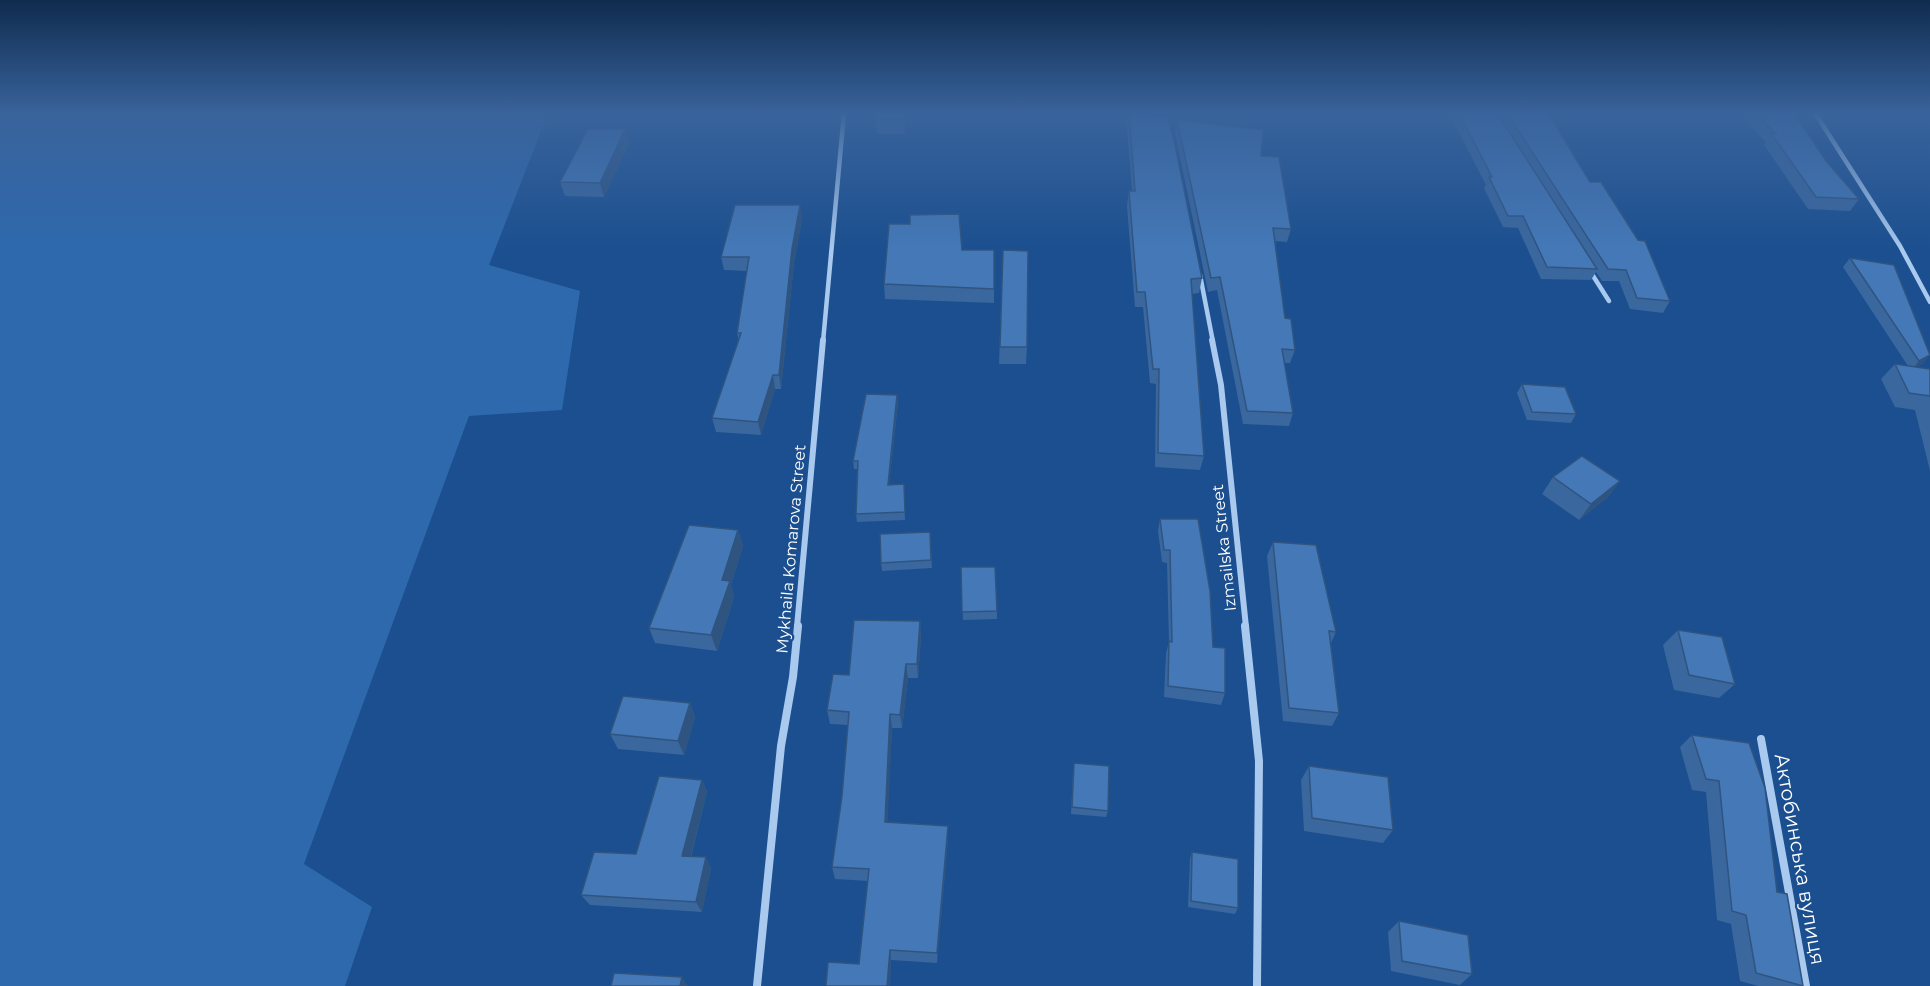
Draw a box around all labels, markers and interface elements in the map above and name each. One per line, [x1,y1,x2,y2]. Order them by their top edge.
street label: Mykhaila Komarova Street [772,443,810,654]
street label: Izmailska Street [1208,483,1240,612]
street label: Актобинська вулиця [1770,751,1830,967]

